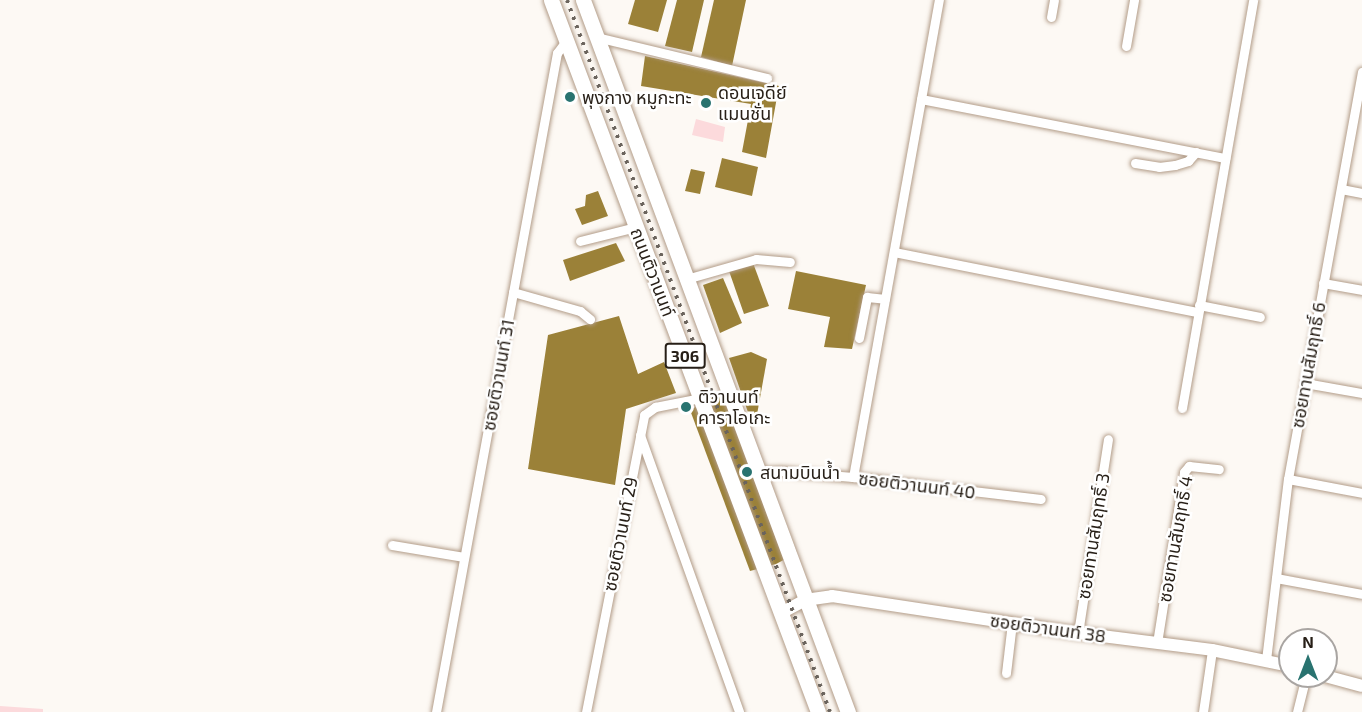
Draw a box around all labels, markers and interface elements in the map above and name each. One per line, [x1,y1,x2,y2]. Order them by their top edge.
place label: ดอนเจดีย์ แมนชั่น [718,82,787,124]
place label: พุงกาง หมูกะทะ [582,86,692,108]
marker: พุงกาง หมูกะทะ [563,90,577,104]
marker: ดอนเจดีย์ แมนชั่น [699,96,713,110]
street label: ถนนติวานนท์ [626,224,680,320]
street label: ซอยทานสัมฤทธิ์ 6 [1286,300,1330,430]
street label: ซอยติวานนท์ 31 [478,318,518,432]
road number: 306 [664,343,706,369]
place label: ติวานนท์ คาราโอเกะ [698,386,770,428]
marker: ติวานนท์ คาราโอเกะ [679,400,693,414]
place label: สนามบินน้ำ [760,461,840,483]
marker: สนามบินน้ำ [738,463,756,481]
street label: ซอยติวานนท์ 40 [857,467,977,503]
street label: ซอยทานสัมฤทธิ์ 3 [1072,471,1114,601]
street label: ซอยทานสัมฤทธิ์ 4 [1153,474,1197,604]
street label: ซอยติวานนท์ 29 [598,475,642,593]
street label: ซอยติวานนท์ 38 [989,609,1107,647]
north arrow [1278,628,1338,688]
text: N [1302,632,1314,651]

